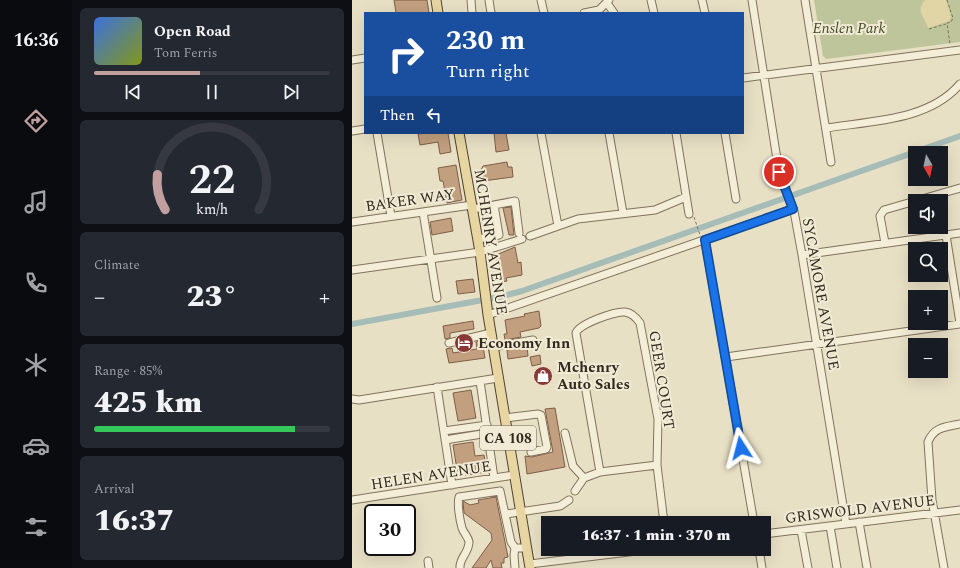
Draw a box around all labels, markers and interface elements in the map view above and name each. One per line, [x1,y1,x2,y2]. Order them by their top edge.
park label: Enslen Park [812,17,886,40]
text: 230 m [446,19,525,62]
text: Open Road [154,20,231,43]
text: 16:36 [13,27,59,54]
icon: right [380,28,432,80]
text: Tom Ferris [154,43,217,63]
text: Turn right [446,58,529,85]
icon: previous [122,81,144,103]
icon: pause [201,81,223,103]
icon: next [280,81,302,103]
text: Then [380,104,415,127]
icon: left [423,104,445,126]
icon: directions [22,107,50,135]
north arrow [908,146,948,186]
map controls [908,146,948,378]
text: 22 [189,149,235,212]
pin [762,155,796,189]
icon: arrive [768,161,790,183]
street label: MCHENRY AVENUE [468,167,513,317]
street label: BAKER WAY [364,183,456,218]
icon: music [22,188,50,216]
button: sound [908,194,948,234]
text: km/h [196,199,228,221]
street label: SYCAMORE AVENUE [796,216,845,372]
button: search [908,242,948,282]
text: Climate [94,255,140,275]
icon: phone [22,269,50,297]
text: 23° [187,274,238,320]
text: − [94,281,105,314]
text: + [319,281,330,314]
button: + [908,290,948,330]
street label: GEER COURT [642,329,681,431]
hotel icon: Economy Inn [453,332,475,354]
place label: Economy Inn [478,332,570,355]
button: − [908,338,948,378]
icon: climate [22,351,50,379]
place label: Mchenry Auto Sales [557,356,630,396]
text: Range · 85% [94,361,162,381]
shop icon: Mchenry Auto Sales [532,365,554,387]
text: 425 km [94,380,202,426]
road number: CA 108 [480,426,536,450]
position arrow [720,427,762,469]
icon: car [22,432,50,460]
street label: HELEN AVENUE [369,455,493,496]
text: Arrival [94,479,135,499]
street label: GRISWOLD AVENUE [784,489,936,530]
text: 16:37 [94,498,174,544]
speed limit sign: 30 [364,504,416,556]
icon: filters [22,513,50,541]
text: 16:37 · 1 min · 370 m [582,524,730,547]

